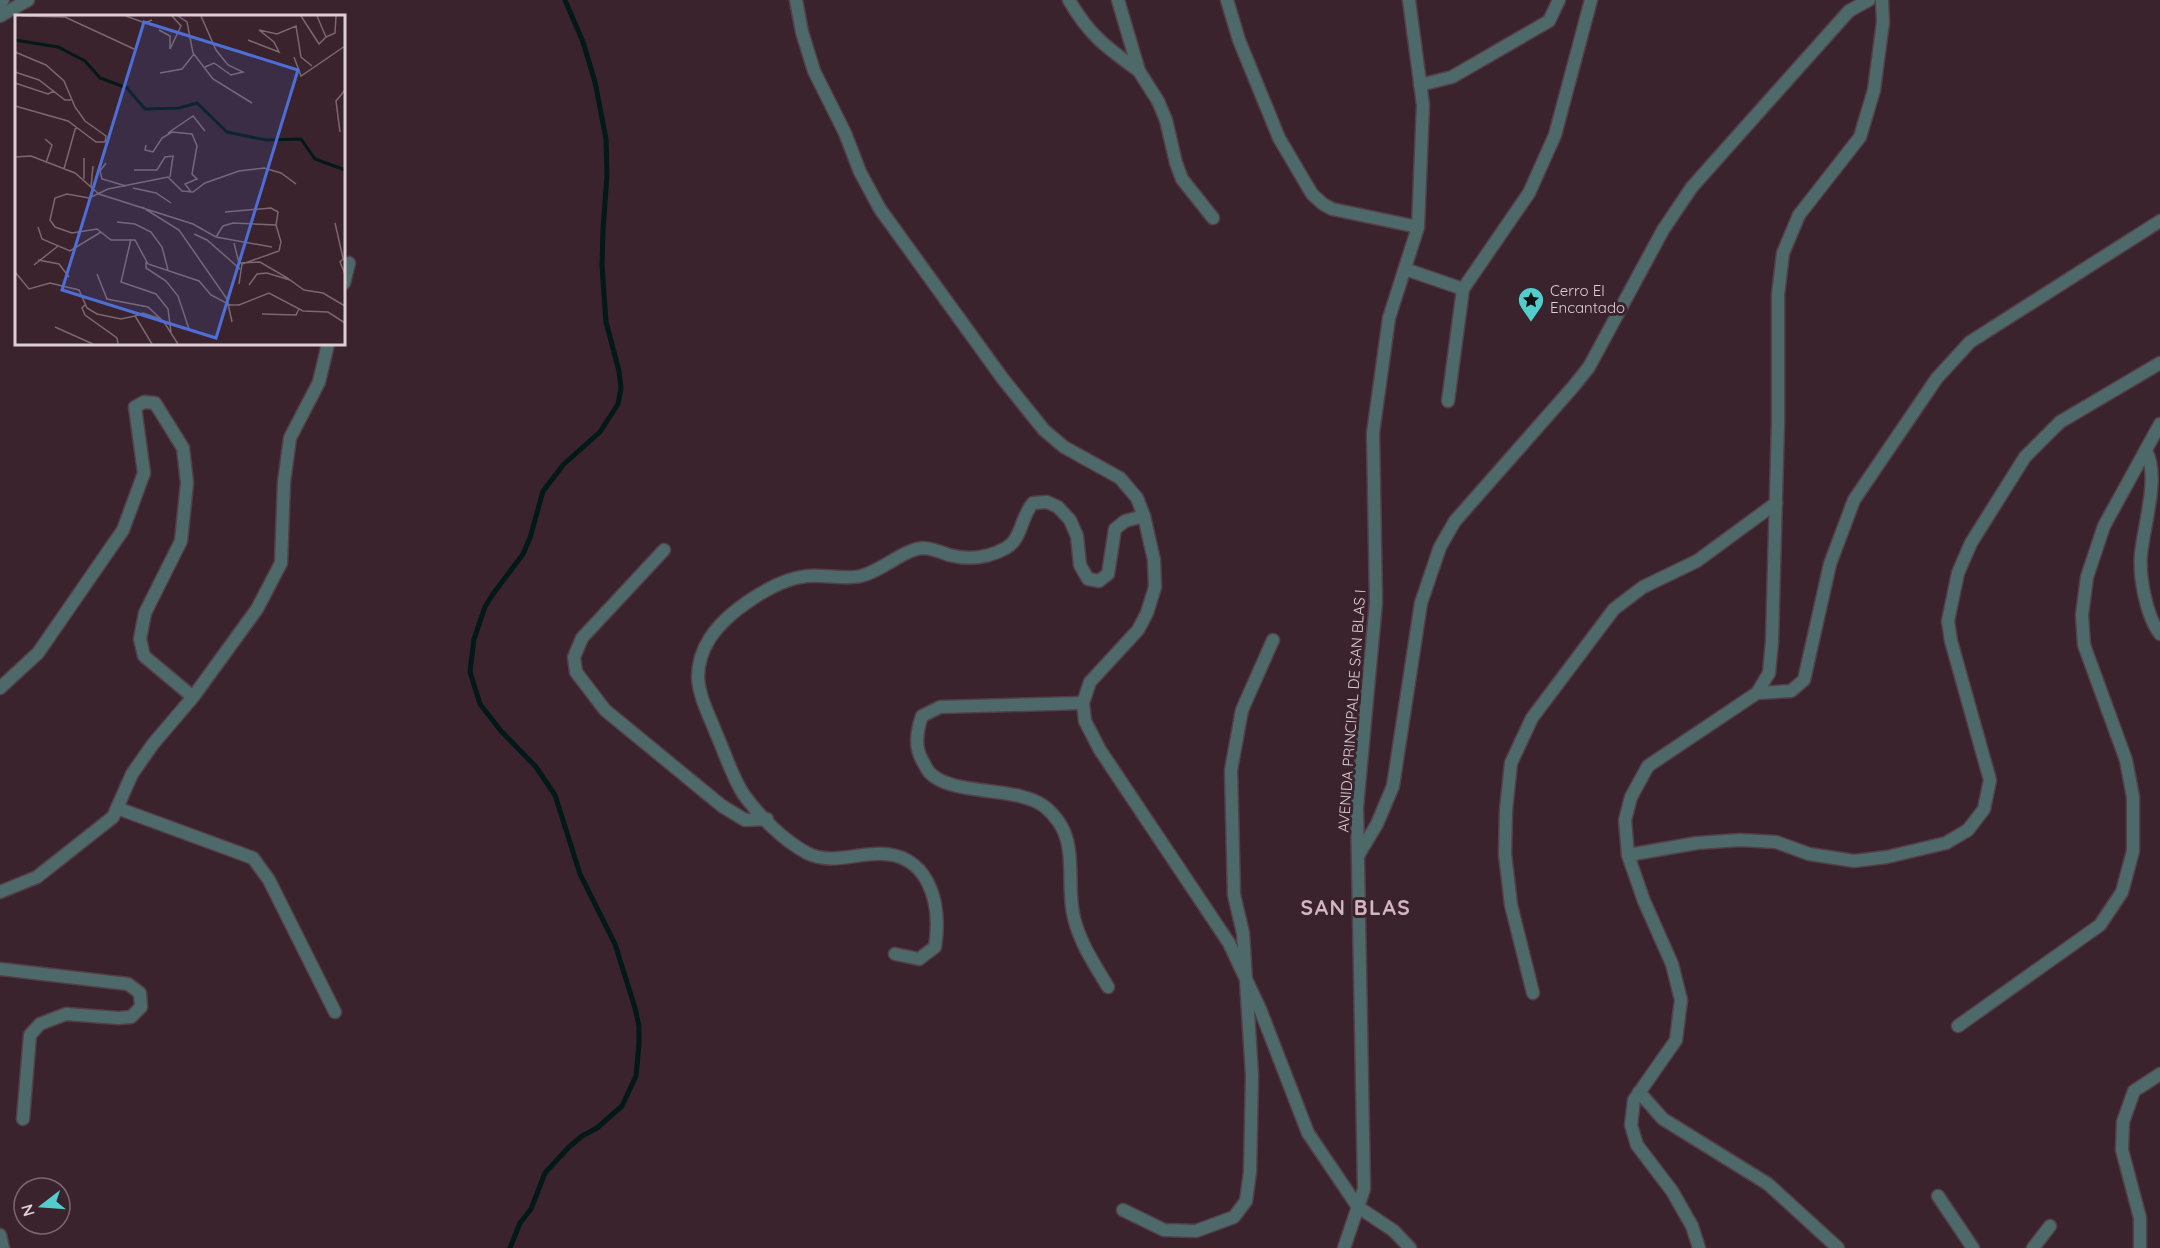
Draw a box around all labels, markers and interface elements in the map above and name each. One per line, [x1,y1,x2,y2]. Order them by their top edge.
inset map [15,15,345,345]
place label: Cerro El Encantado [1550,281,1625,317]
place icon: Cerro El Encantado [1516,285,1546,323]
street label: AVENIDA PRINCIPAL DE SAN BLAS I [1334,589,1369,833]
district label: SAN BLAS [1301,894,1411,920]
north arrow [12,1176,72,1236]
text: N [16,1202,39,1219]

